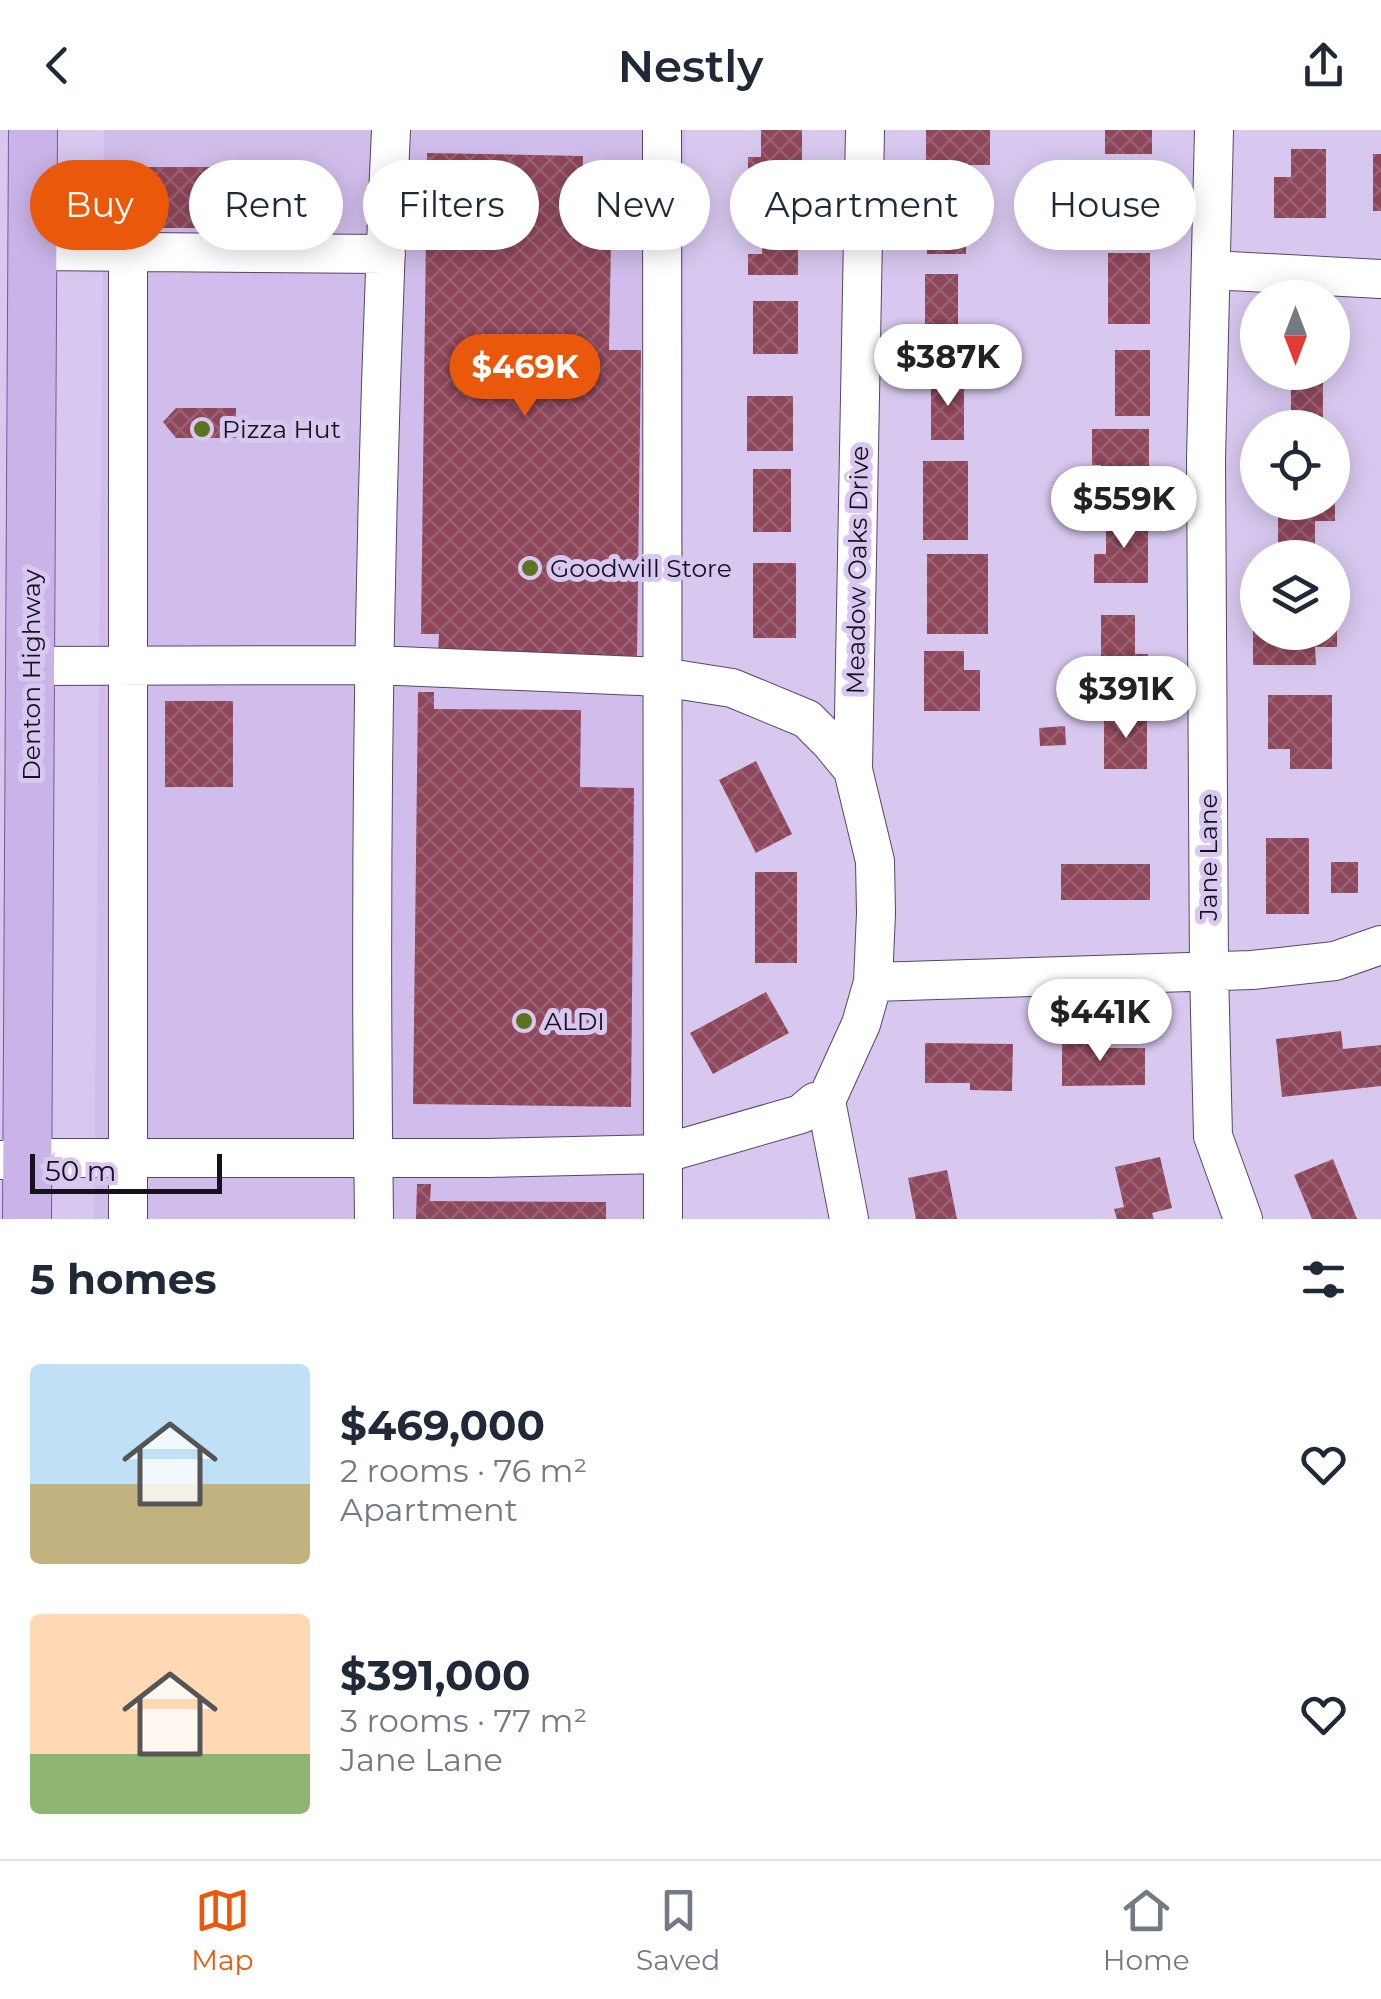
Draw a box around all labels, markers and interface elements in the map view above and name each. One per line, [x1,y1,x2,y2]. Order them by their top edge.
icon: back [30,38,85,93]
text: Nestly [618,38,763,93]
icon: share [1296,38,1351,93]
chip: Buy [30,160,169,250]
chip: Rent [189,160,343,250]
chip: Filters [363,160,539,250]
chip: New [559,160,710,250]
chip: Apartment [730,160,994,250]
chip: House [1014,160,1196,250]
north arrow [1240,280,1350,390]
map controls [1240,280,1350,650]
pin: $387K [878,324,1018,409]
pin: $469K [455,334,595,419]
text: $387K [896,337,1000,376]
text: $469K [471,347,579,386]
button: locate [1240,410,1350,520]
place label: Pizza Hut [222,414,341,444]
marker: Pizza Hut [191,418,213,440]
street label: Meadow Oaks Drive [840,445,874,695]
pin: $559K [1054,466,1194,551]
text: $559K [1073,479,1175,518]
button: layers [1240,540,1350,650]
place label: Goodwill Store [550,553,732,583]
marker: Goodwill Store [519,557,541,579]
street label: Denton Highway [16,569,46,781]
pin: $391K [1056,656,1196,741]
text: $391K [1078,669,1174,708]
street label: Jane Lane [1193,793,1223,922]
pin: $441K [1030,979,1170,1064]
text: $441K [1050,992,1150,1031]
place label: ALDI [544,1006,605,1036]
marker: ALDI [513,1010,535,1032]
scale bar [30,1149,222,1194]
text: 50 m [45,1154,116,1188]
icon: filters [1296,1252,1351,1307]
text: 5 homes [30,1253,217,1305]
text: $469,000 [340,1399,545,1451]
icon: home [110,1404,230,1524]
icon: heart [1296,1437,1351,1492]
text: 2 rooms · 76 m² [340,1451,587,1490]
text: Apartment [340,1490,518,1529]
text: $391,000 [340,1649,531,1701]
icon: home [110,1654,230,1774]
icon: heart [1296,1687,1351,1742]
text: 3 rooms · 77 m² [340,1701,587,1740]
text: Jane Lane [340,1740,503,1779]
tab: Map [191,1883,254,1977]
tab: Saved [636,1883,720,1977]
tab: Home [1103,1883,1190,1977]

